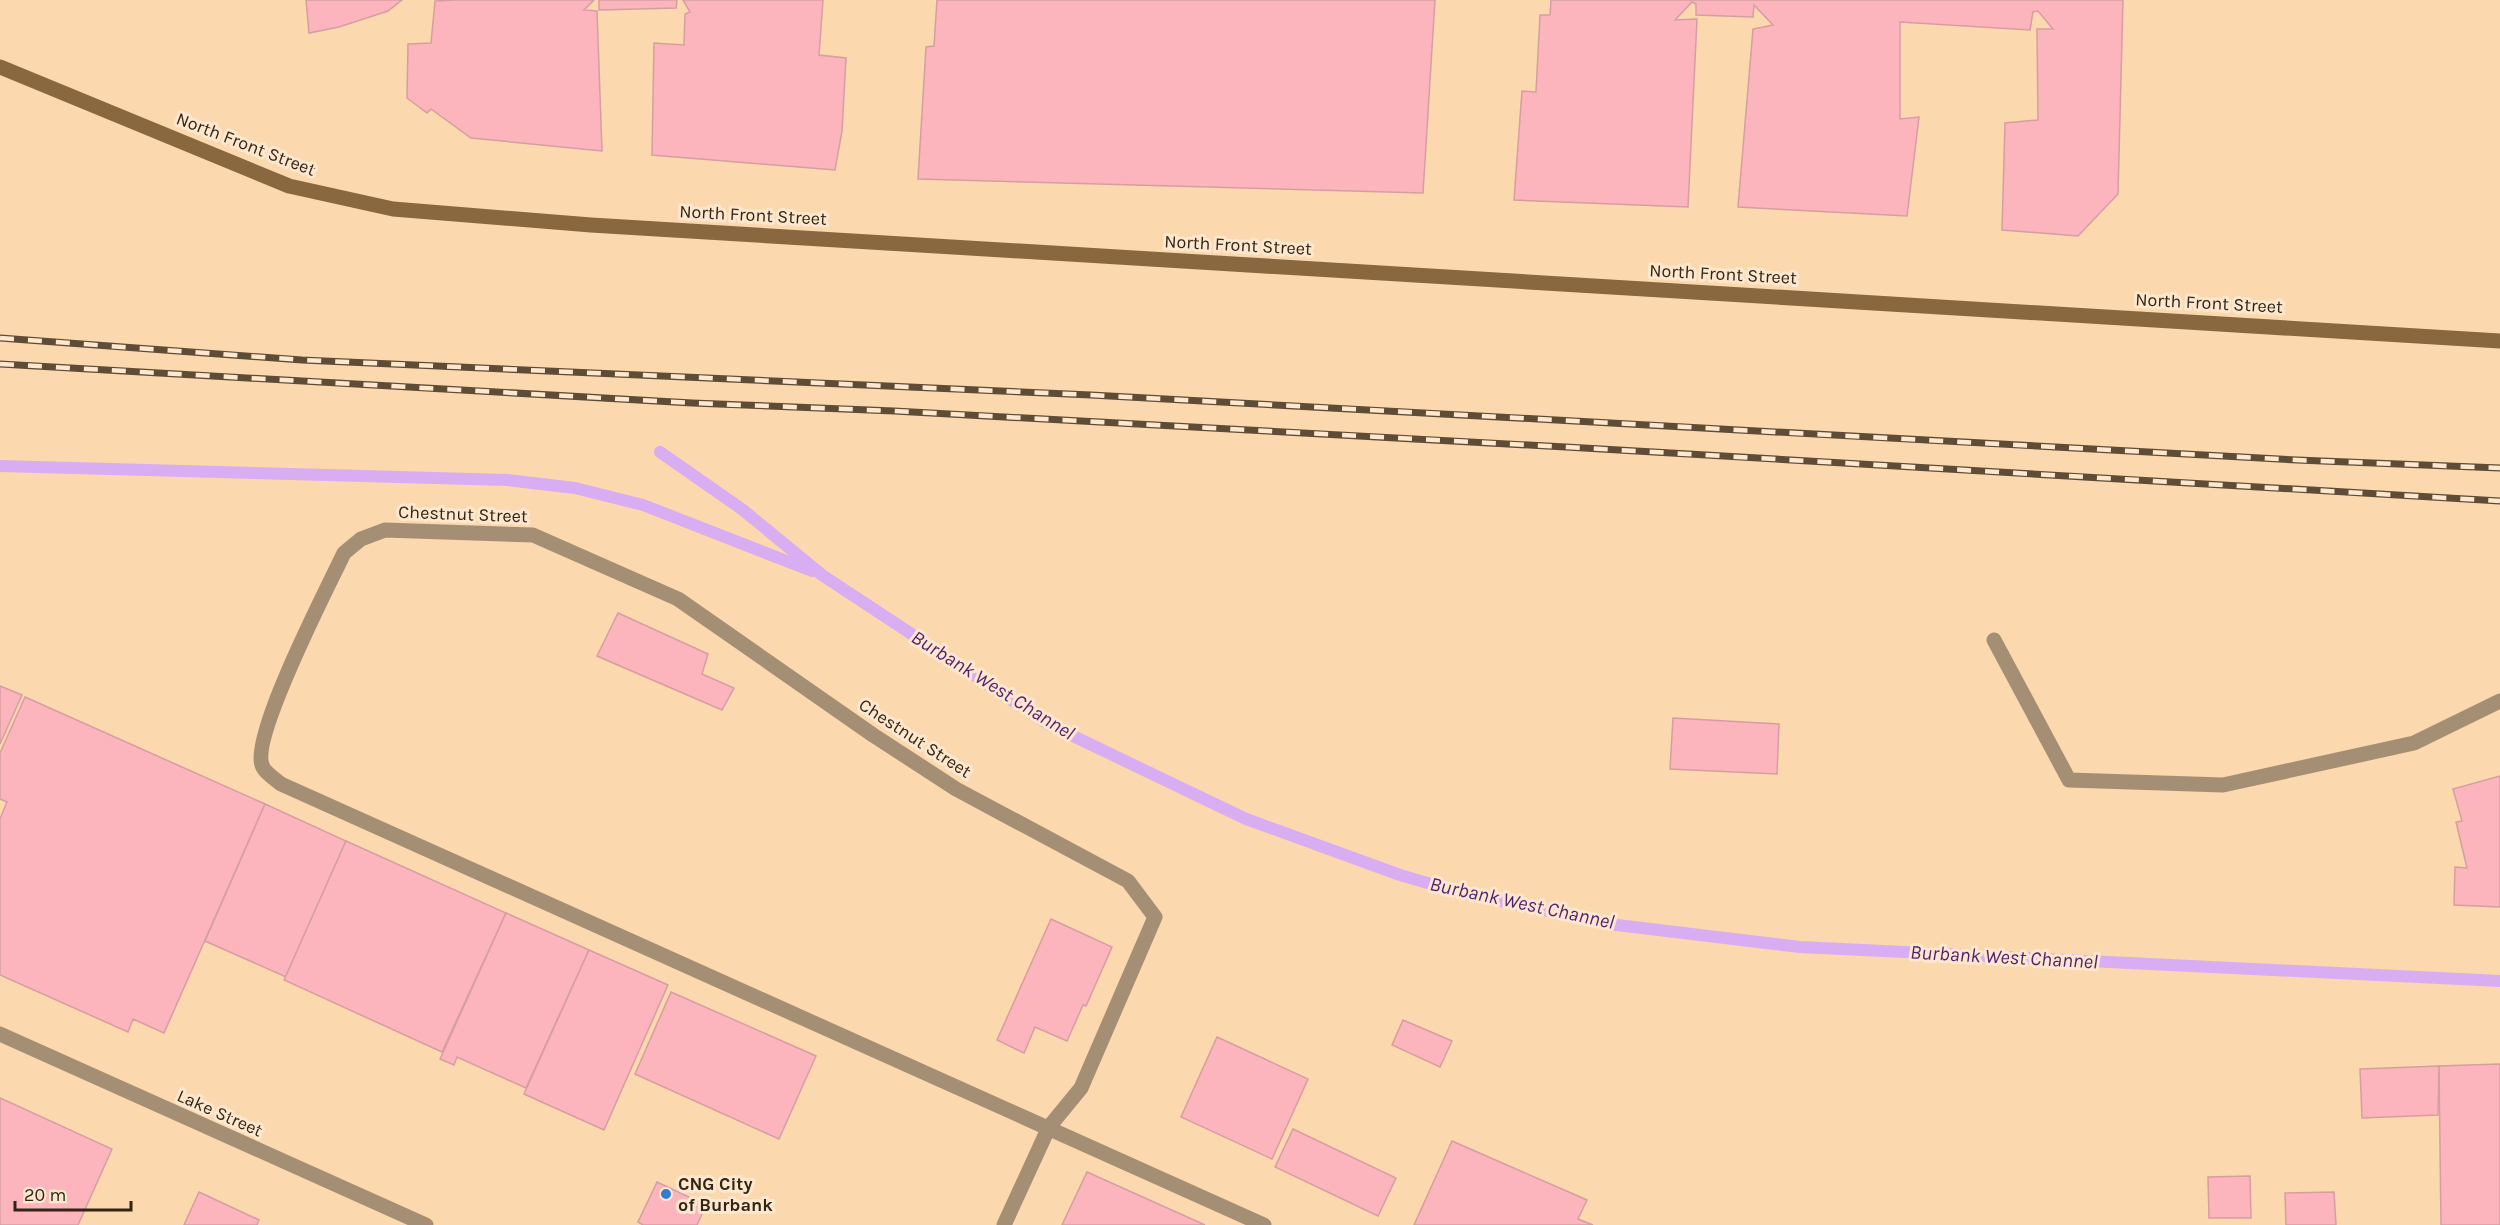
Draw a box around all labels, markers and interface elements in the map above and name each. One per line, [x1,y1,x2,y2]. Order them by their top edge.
street label: North Front Street [173,107,319,181]
street label: North Front Street [679,200,828,230]
street label: North Front Street [1164,230,1313,260]
street label: North Front Street [1649,259,1798,289]
street label: North Front Street [2135,288,2284,318]
street label: Chestnut Street [398,501,528,527]
water label: Burbank West Channel [907,625,1079,745]
street label: Chestnut Street [855,693,976,783]
water label: Burbank West Channel [1428,872,1616,934]
water label: Burbank West Channel [1909,941,2099,973]
street label: Lake Street [174,1084,266,1142]
place label: CNG City of Burbank [678,1173,773,1216]
scale bar [15,1174,130,1212]
text: 20 m [24,1184,66,1206]
marker: CNG City of Burbank [659,1187,673,1201]

